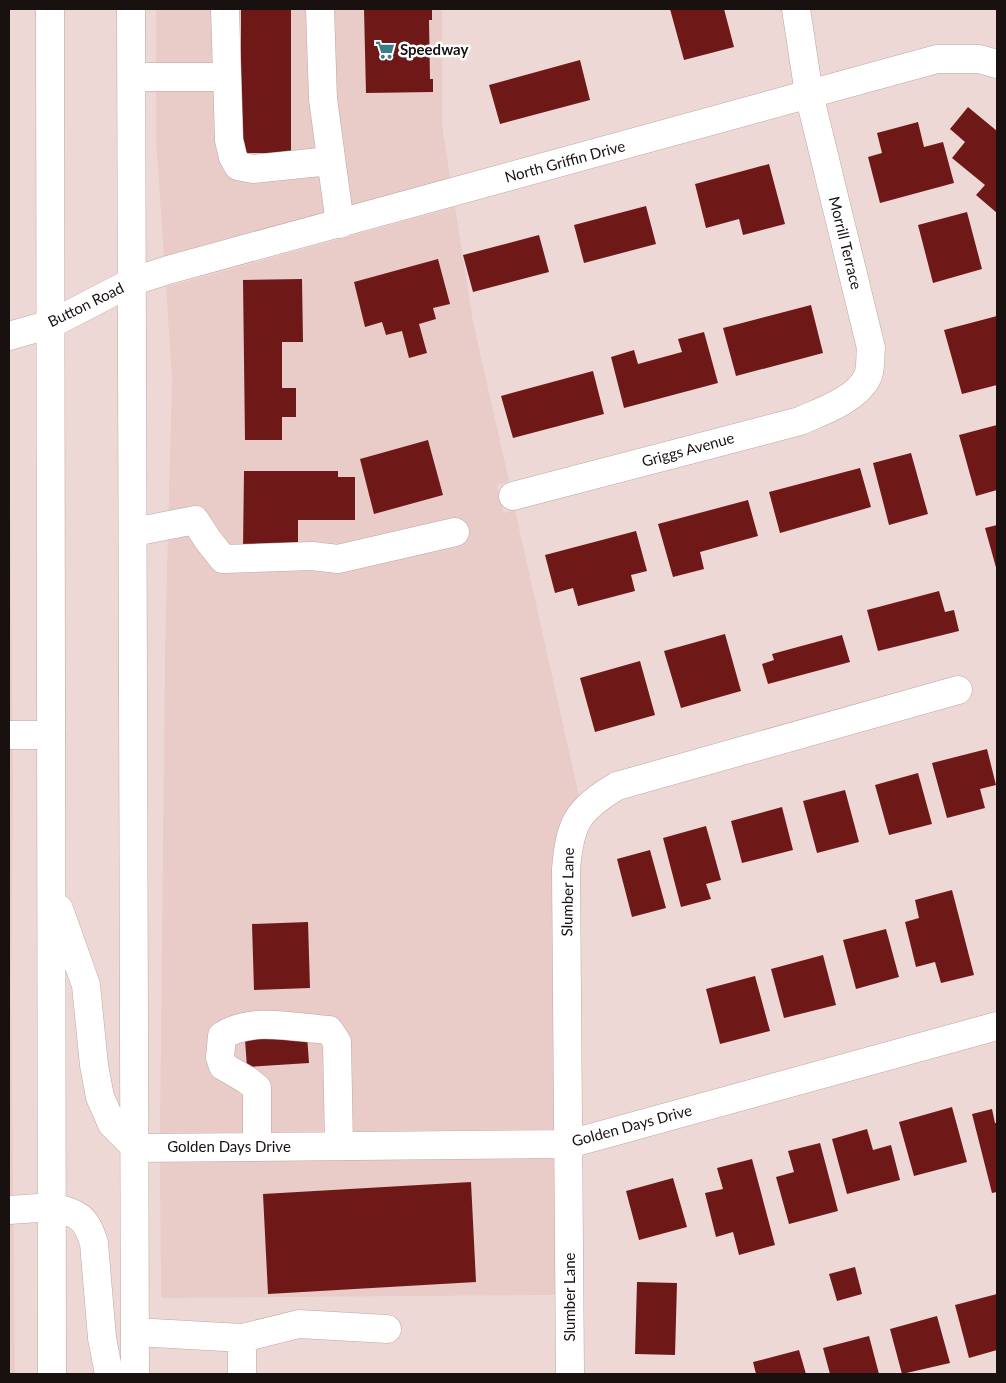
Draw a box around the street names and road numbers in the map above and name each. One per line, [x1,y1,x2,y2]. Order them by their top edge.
street label: North Griffin Drive [503,136,627,186]
street label: Morrill Terrace [826,194,866,291]
street label: Button Road [45,278,126,330]
street label: Griggs Avenue [640,428,736,470]
street label: Slumber Lane [557,847,577,937]
street label: Golden Days Drive [570,1100,694,1150]
street label: Golden Days Drive [167,1137,291,1155]
street label: Slumber Lane [560,1252,578,1342]

